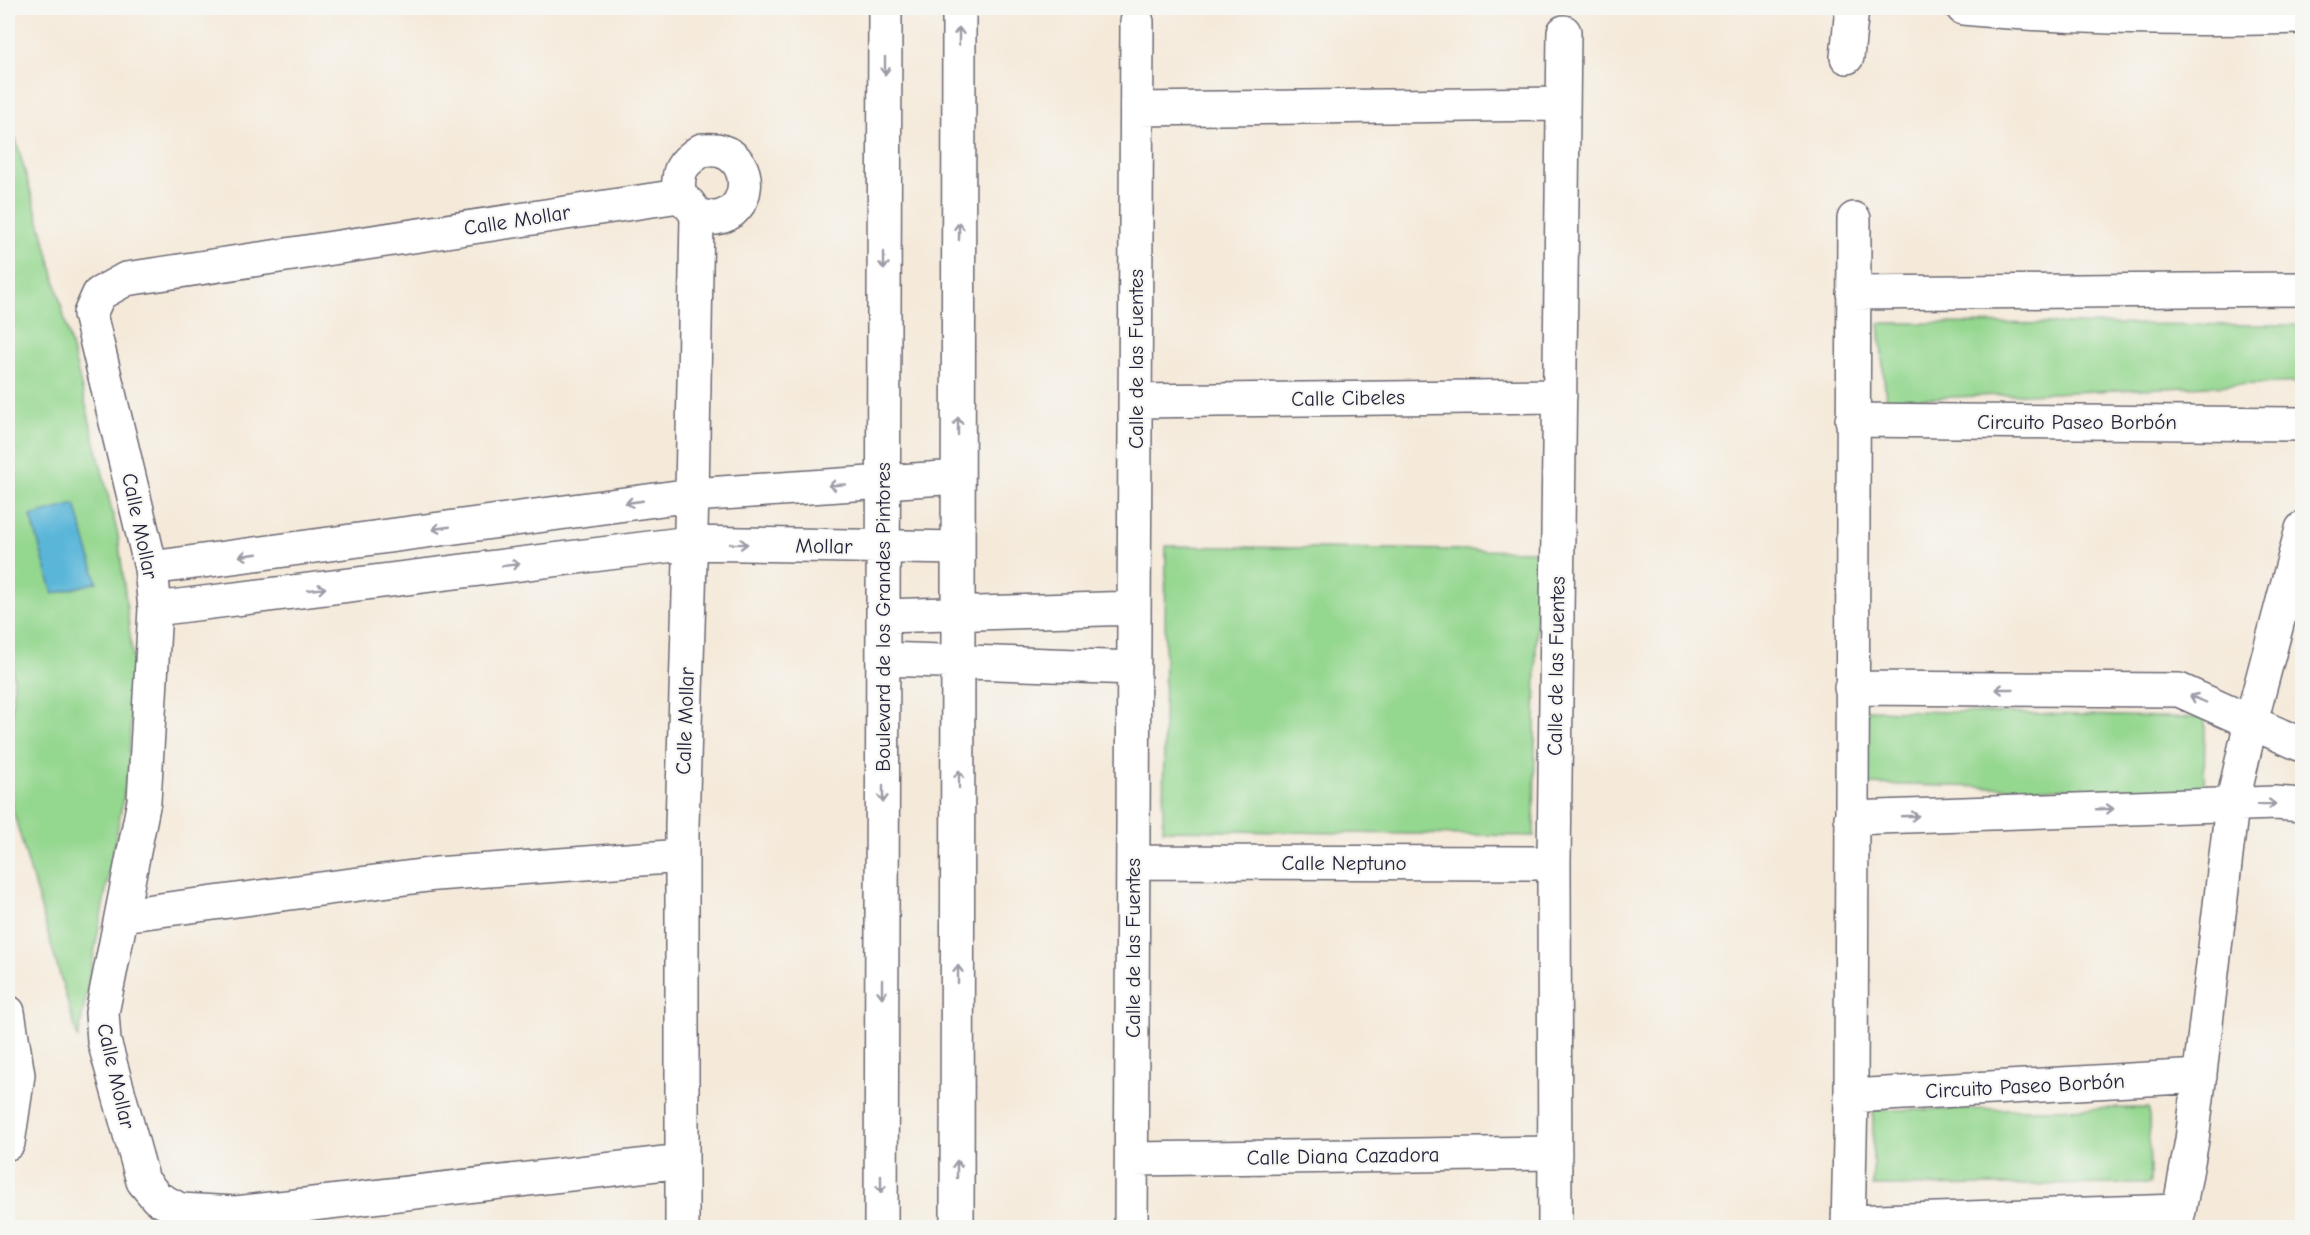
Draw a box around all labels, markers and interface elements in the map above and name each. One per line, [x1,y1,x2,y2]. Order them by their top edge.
one-way arrow [953,27,965,47]
one-way arrow [879,55,891,75]
street label: Calle Mollar [462,200,573,240]
one-way arrow [953,222,965,242]
one-way arrow [878,250,890,270]
street label: Calle de las Fuentes [1124,269,1148,449]
street label: Calle Cibeles [1291,385,1405,411]
street label: Circuito Paseo Borbón [1977,410,2177,434]
one-way arrow [952,417,964,437]
street label: Boulevard de los Grandes Pintores [871,462,895,772]
street label: Calle Mollar [117,471,163,582]
one-way arrow [827,480,847,491]
one-way arrow [625,496,644,507]
one-way arrow [431,523,451,534]
street label: Mollar [795,534,853,559]
one-way arrow [729,538,749,550]
one-way arrow [238,549,258,560]
one-way arrow [500,559,520,570]
street label: Calle de las Fuentes [1542,576,1570,756]
one-way arrow [307,583,327,594]
street label: Calle Mollar [671,666,699,775]
one-way arrow [1995,683,2015,695]
one-way arrow [2189,693,2207,704]
one-way arrow [953,770,965,790]
one-way arrow [877,784,889,804]
one-way arrow [2257,798,2277,809]
one-way arrow [2094,803,2114,815]
one-way arrow [1899,810,1919,821]
street label: Calle Neptuno [1281,851,1407,875]
street label: Calle de las Fuentes [1121,858,1145,1038]
one-way arrow [952,965,964,985]
one-way arrow [876,979,888,999]
street label: Calle Mollar [92,1021,140,1132]
street label: Circuito Paseo Borbón [1925,1069,2125,1103]
street label: Calle Diana Cazadora [1246,1142,1440,1170]
one-way arrow [952,1160,963,1180]
one-way arrow [875,1174,887,1194]

